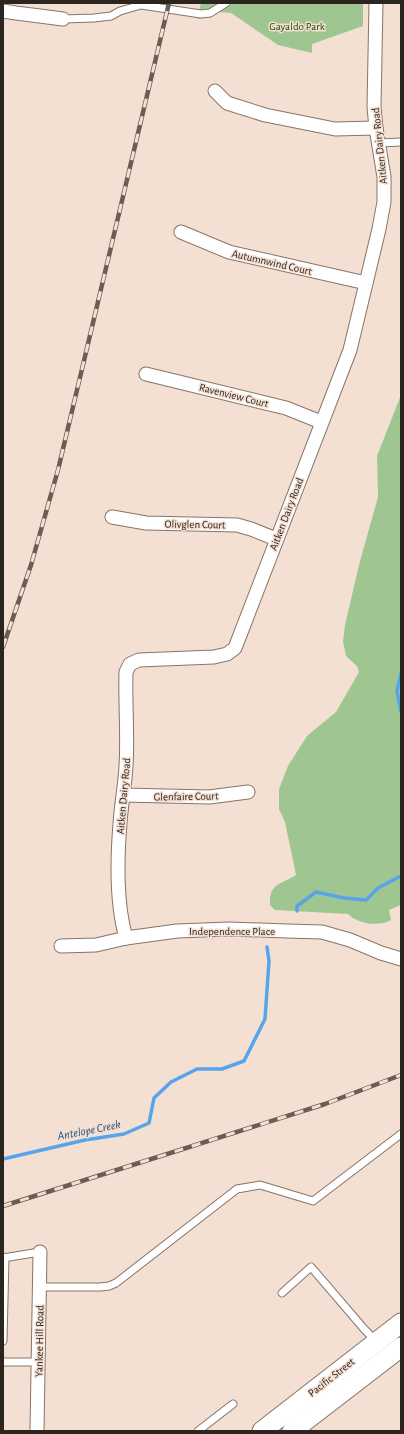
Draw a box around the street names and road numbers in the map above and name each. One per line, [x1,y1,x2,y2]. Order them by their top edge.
street label: Aitken Dairy Road [370,107,389,185]
street label: Autumnwind Court [231,248,313,277]
street label: Ravenview Court [198,382,270,410]
street label: Aitken Dairy Road [268,476,305,552]
street label: Olivglen Court [164,518,226,531]
street label: Aitken Dairy Road [115,757,132,835]
street label: Glenfaire Court [154,790,219,803]
street label: Independence Place [189,926,275,937]
street label: Yankee Hill Road [33,1305,46,1377]
street label: Pacific Street [306,1356,357,1399]

